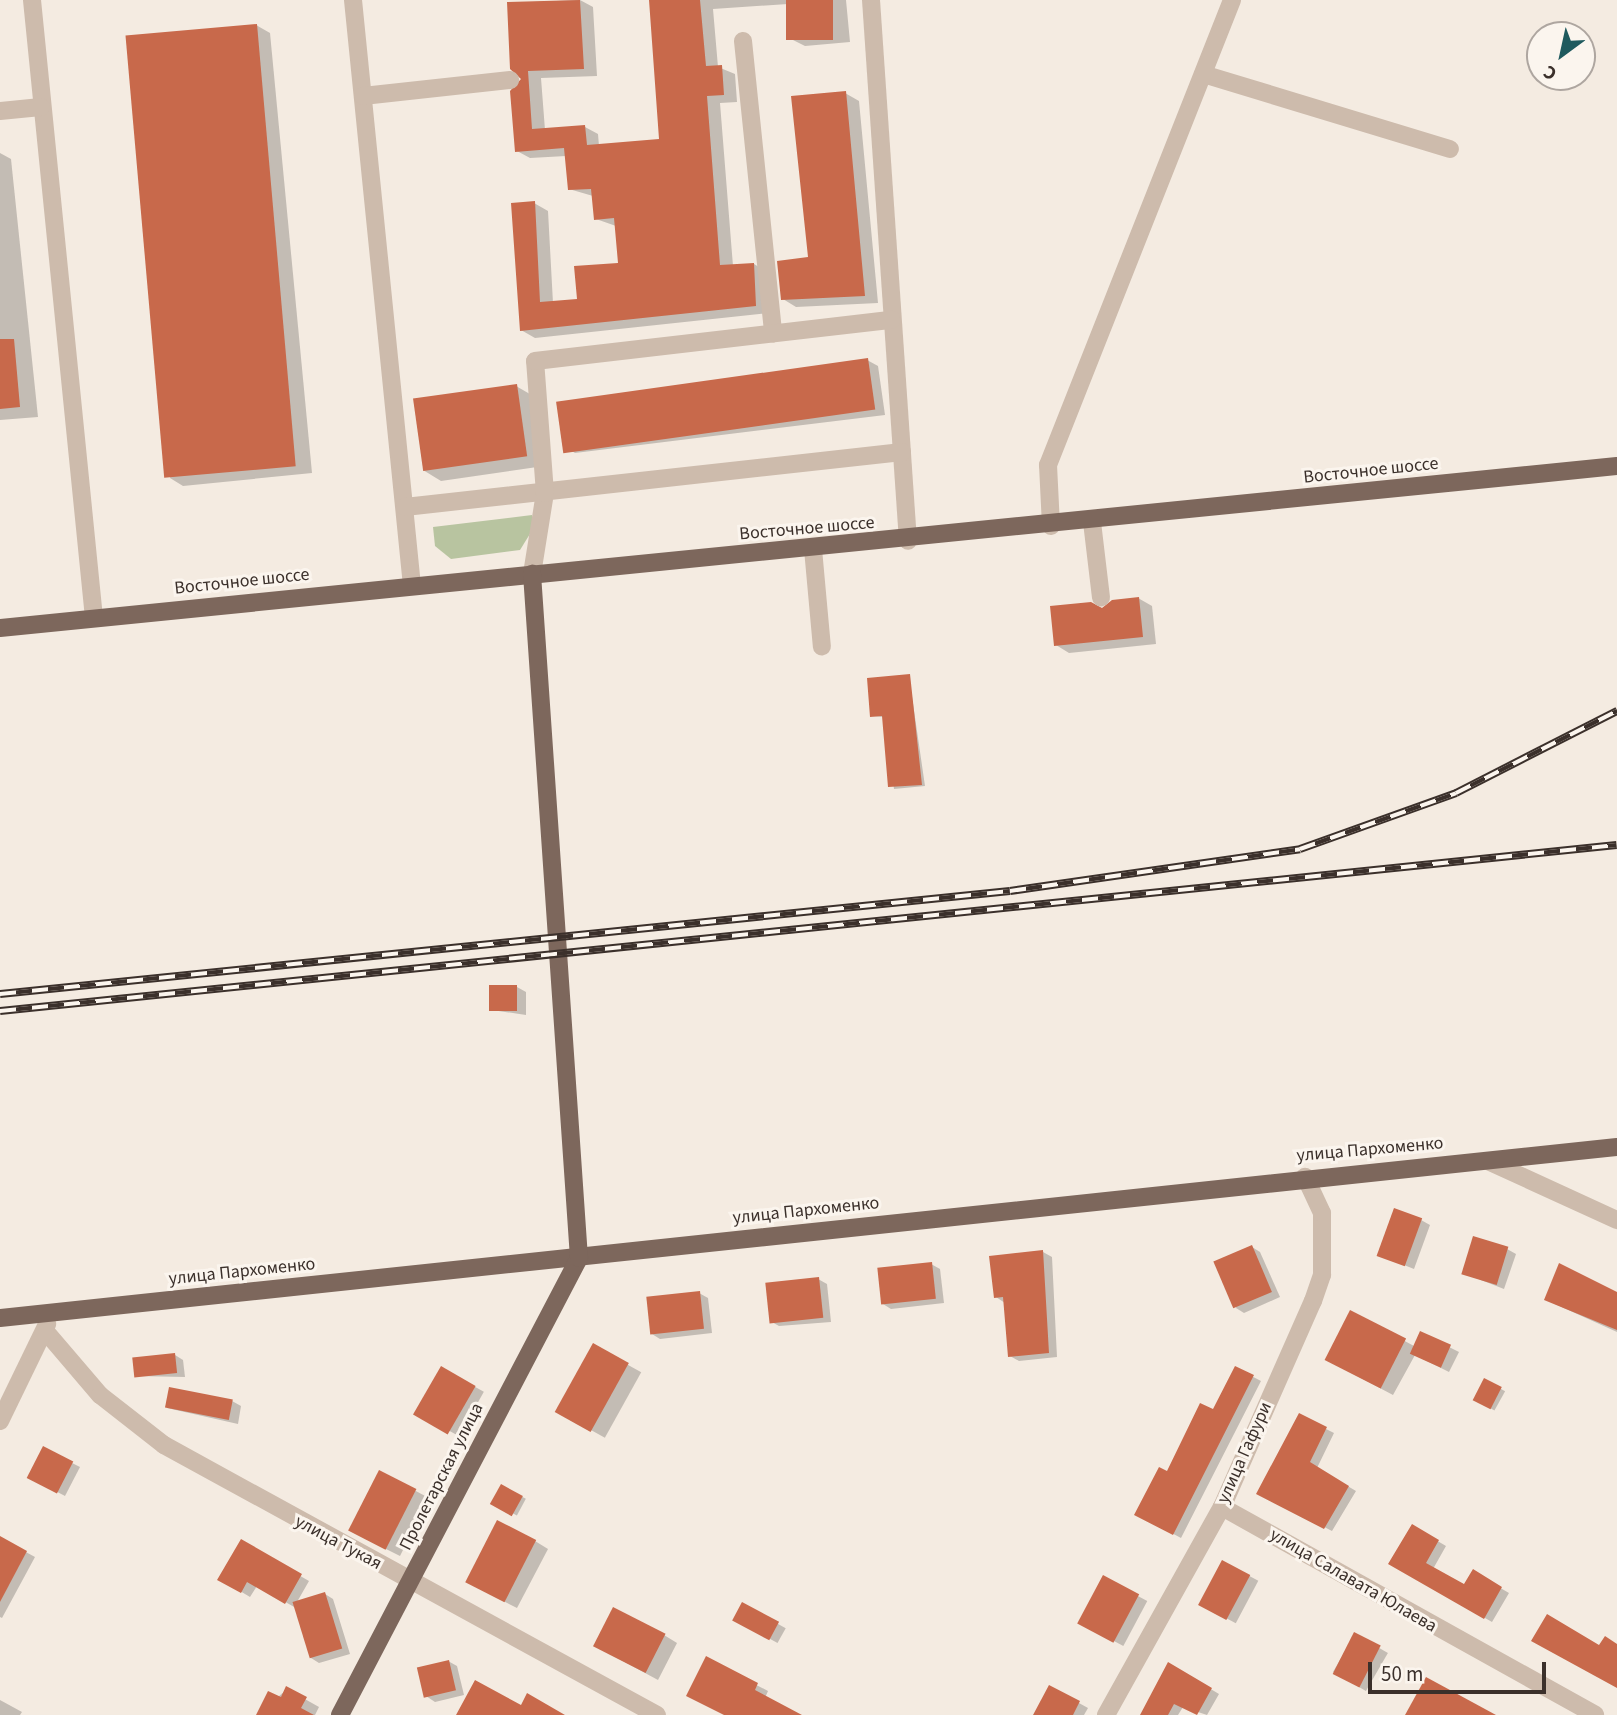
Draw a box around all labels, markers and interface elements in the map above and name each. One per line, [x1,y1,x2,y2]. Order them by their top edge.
north arrow [1526,21,1596,91]
text: С [1538,58,1562,87]
street label: Восточное шоссе [1302,453,1440,489]
street label: Восточное шоссе [739,512,875,546]
street label: Восточное шоссе [173,564,311,600]
street label: улица Пархоменко [1296,1133,1444,1167]
street label: улица Пархоменко [732,1193,880,1229]
street label: улица Пархоменко [168,1254,316,1290]
street label: улица Гафури [1213,1399,1277,1507]
street label: Пролетарская улица [395,1400,489,1554]
street label: улица Тукая [291,1511,385,1575]
street label: улица Салавата Юлаева [1266,1524,1440,1638]
scale bar [1372,1648,1550,1692]
text: 50 m [1381,1659,1423,1689]

